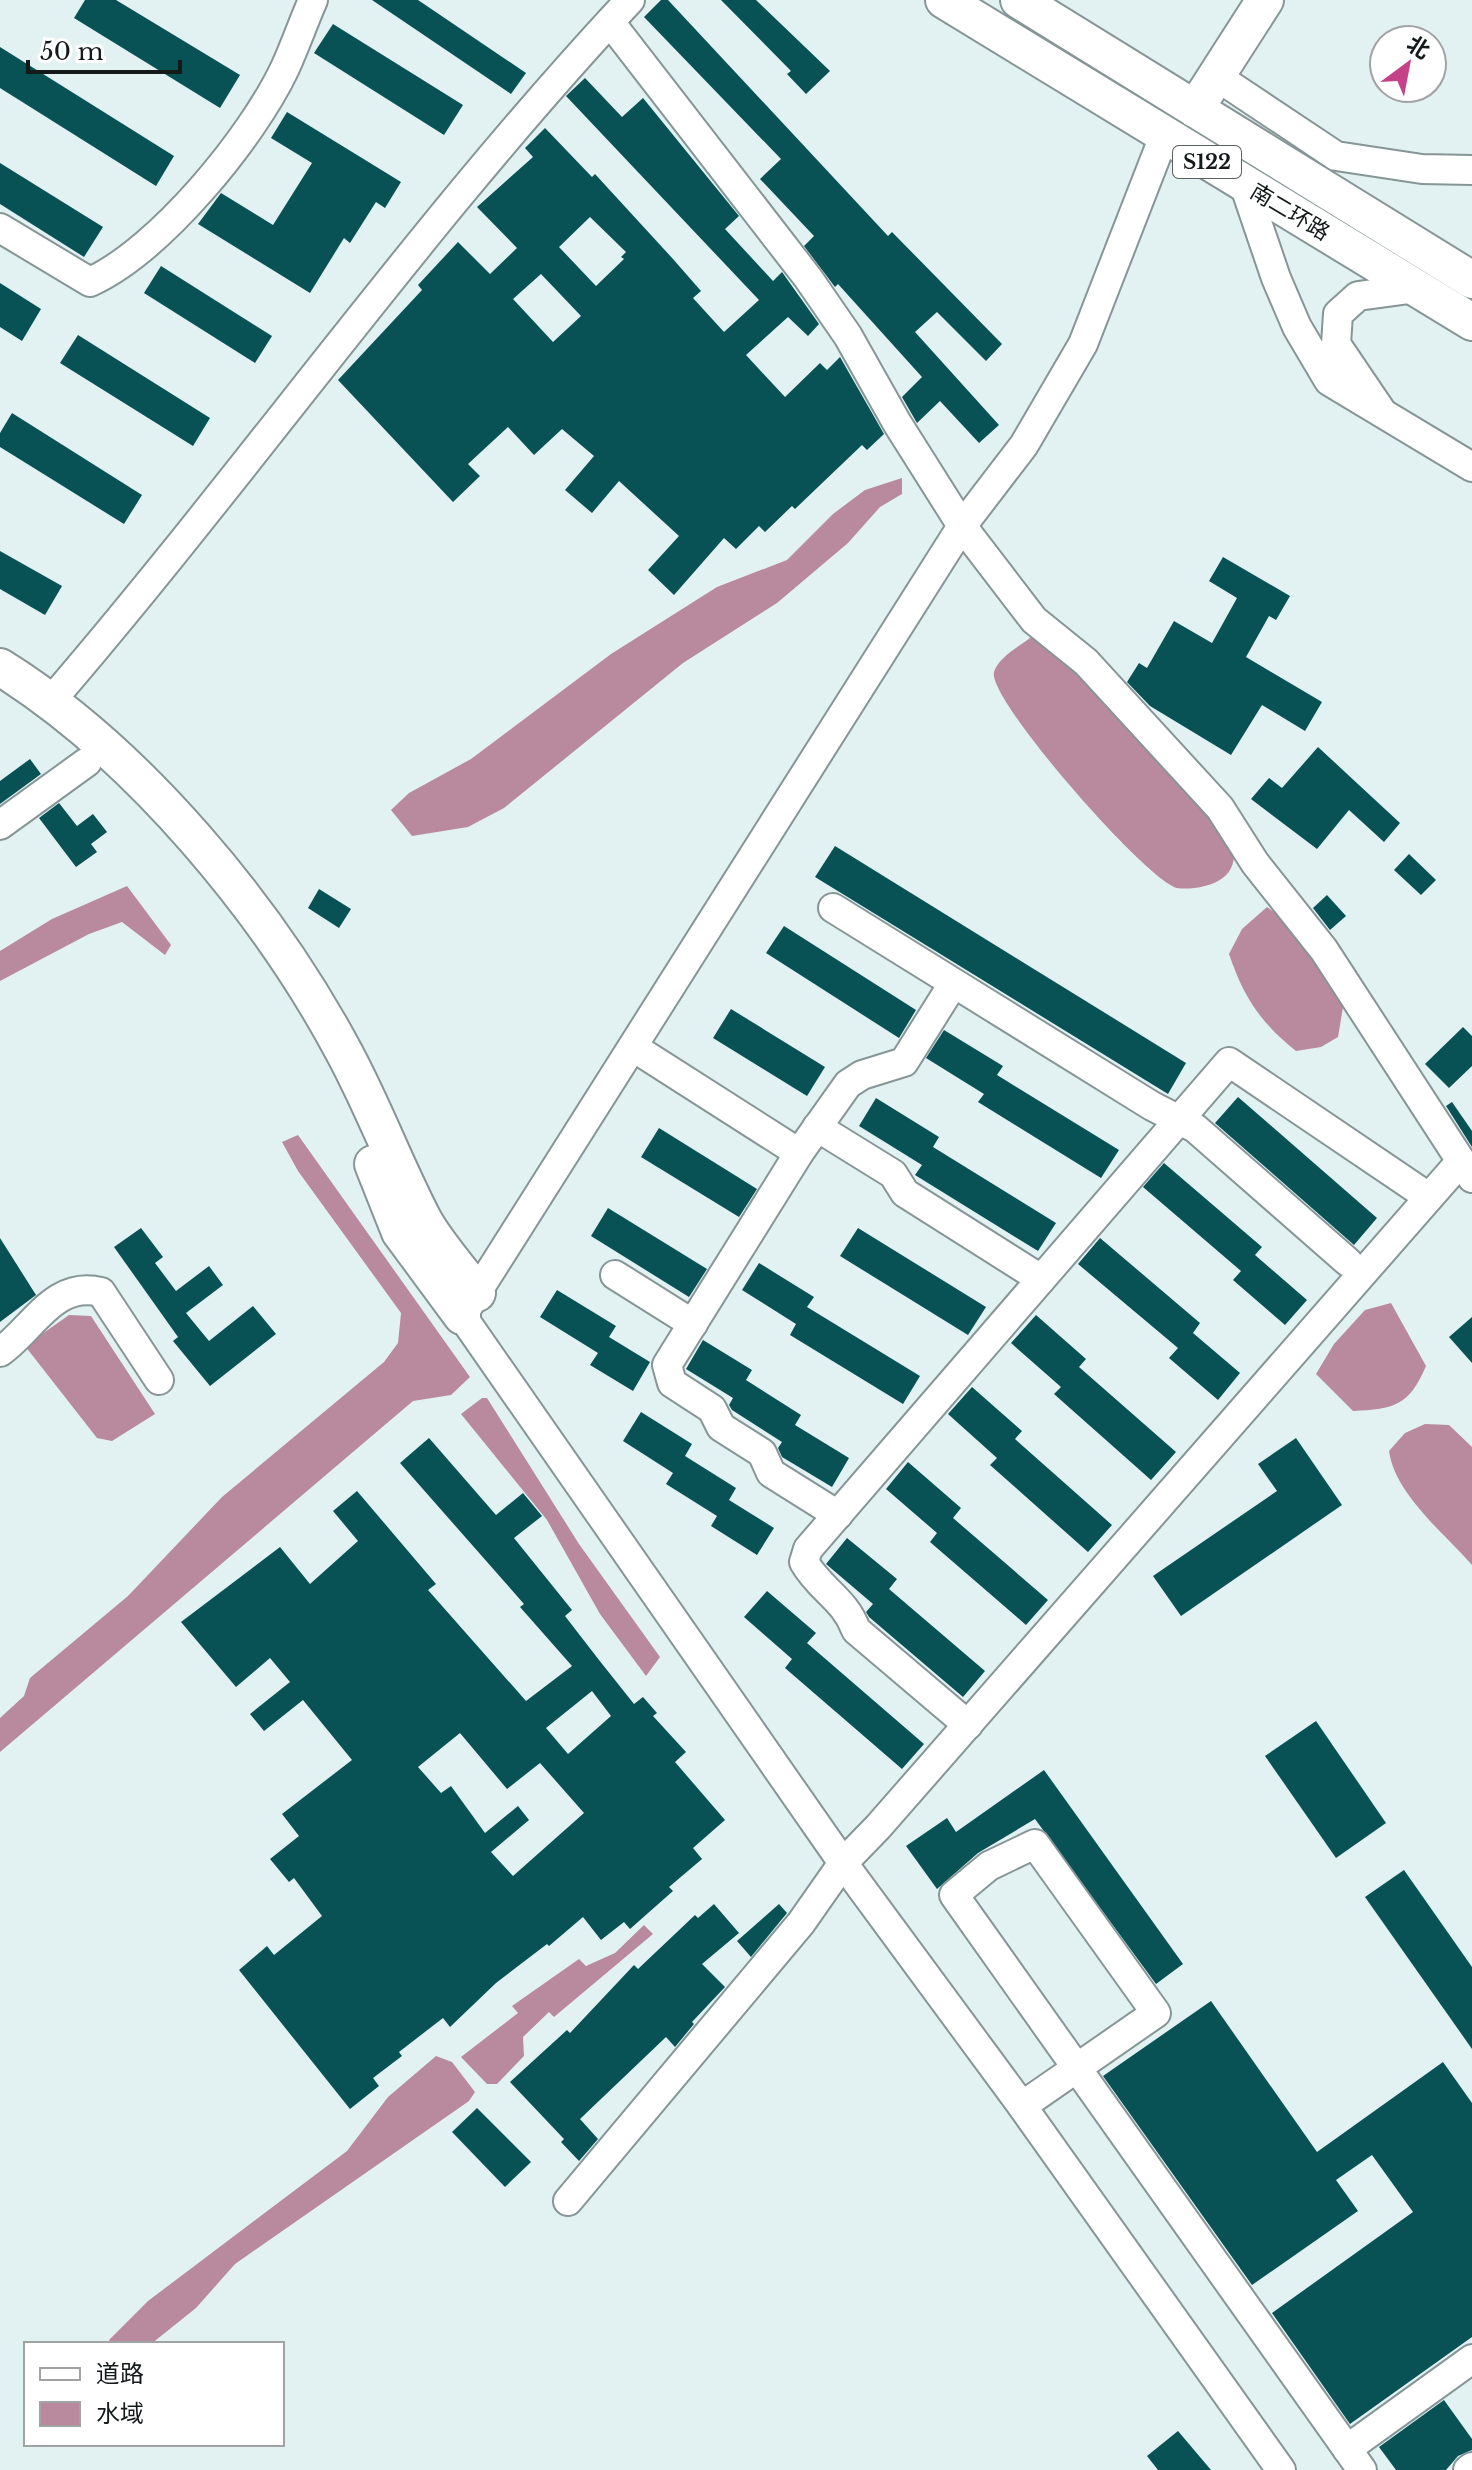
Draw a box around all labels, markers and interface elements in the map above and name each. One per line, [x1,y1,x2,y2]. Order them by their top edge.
scale bar [28,24,180,74]
north arrow [1368,24,1448,104]
text: 北 [1402,30,1435,65]
text: 50 m [40,37,104,66]
road number: S122 [1173,146,1241,178]
street label: 南二环路 [1245,178,1335,246]
legend [24,2342,284,2446]
text: 道路 [96,2359,144,2388]
text: 水域 [96,2399,144,2428]

